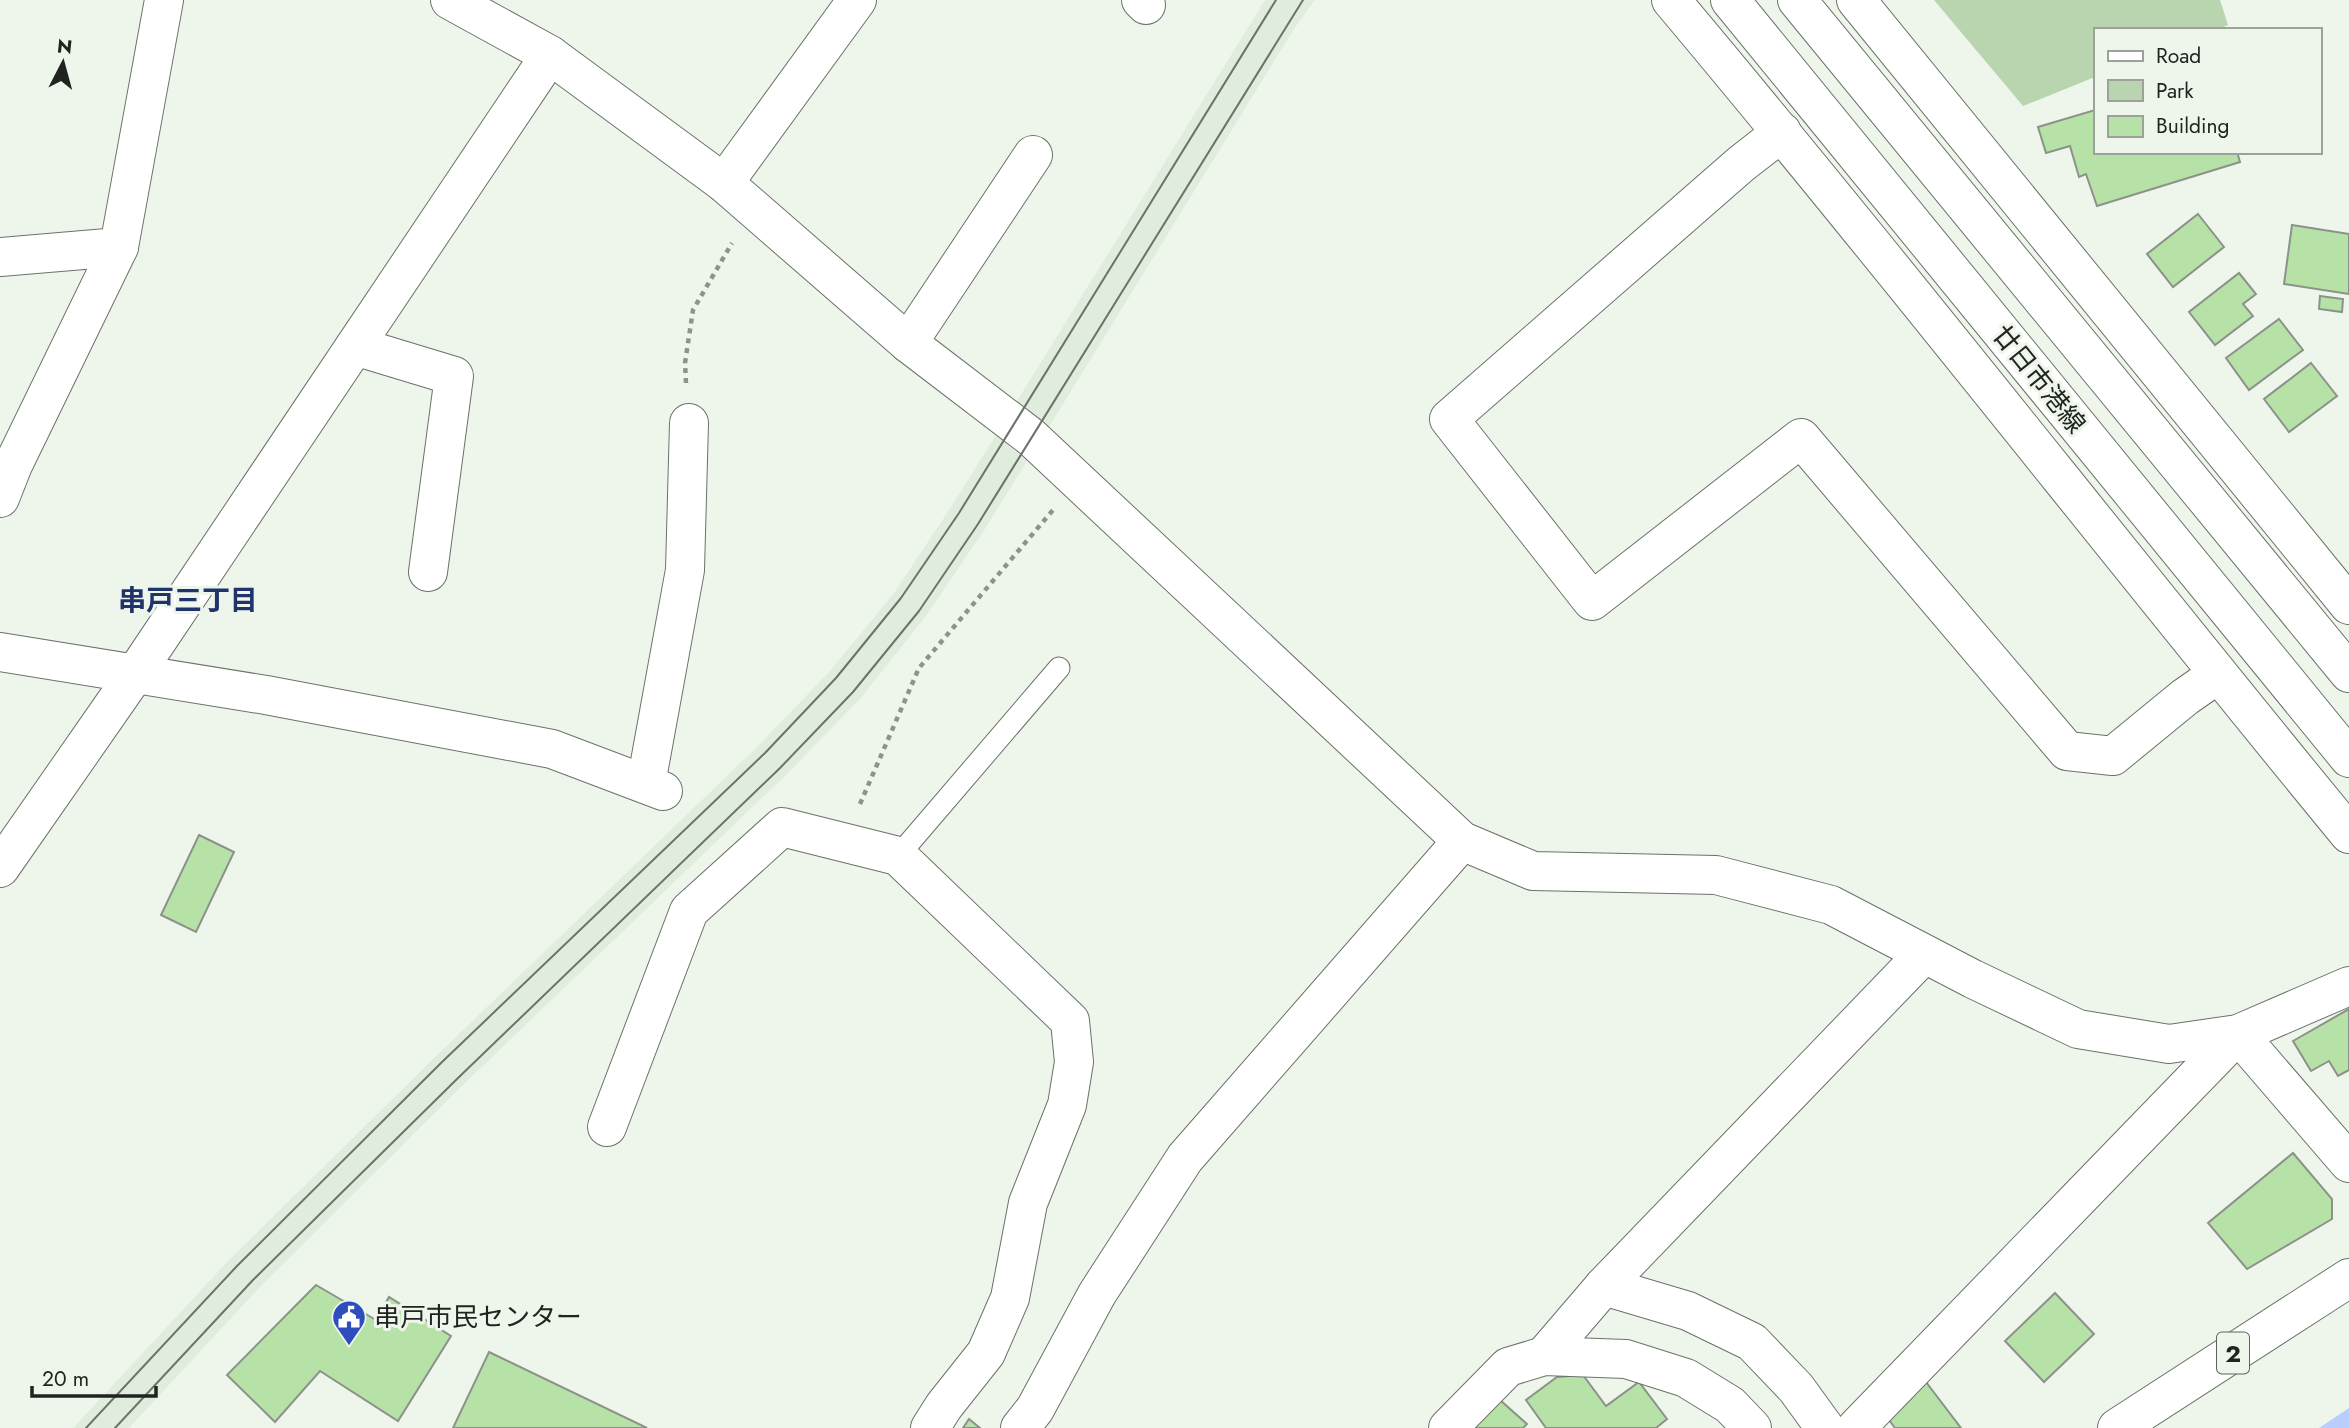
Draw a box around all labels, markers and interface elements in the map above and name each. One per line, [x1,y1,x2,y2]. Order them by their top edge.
north arrow [28,28,98,98]
legend [2094,28,2321,154]
text: N [56,32,74,61]
text: Road [2156,41,2201,71]
text: Park [2156,76,2194,106]
text: Building [2156,111,2229,141]
street label: 廿日市港線 [1983,317,2095,441]
district label: 串戸三丁目 [118,580,258,621]
public building icon: 串戸市民センター [330,1298,368,1347]
place label: 串戸市民センター [374,1298,582,1336]
road number: 2 [2217,1332,2249,1373]
scale bar [32,1354,156,1398]
text: 20 m [42,1364,89,1394]

